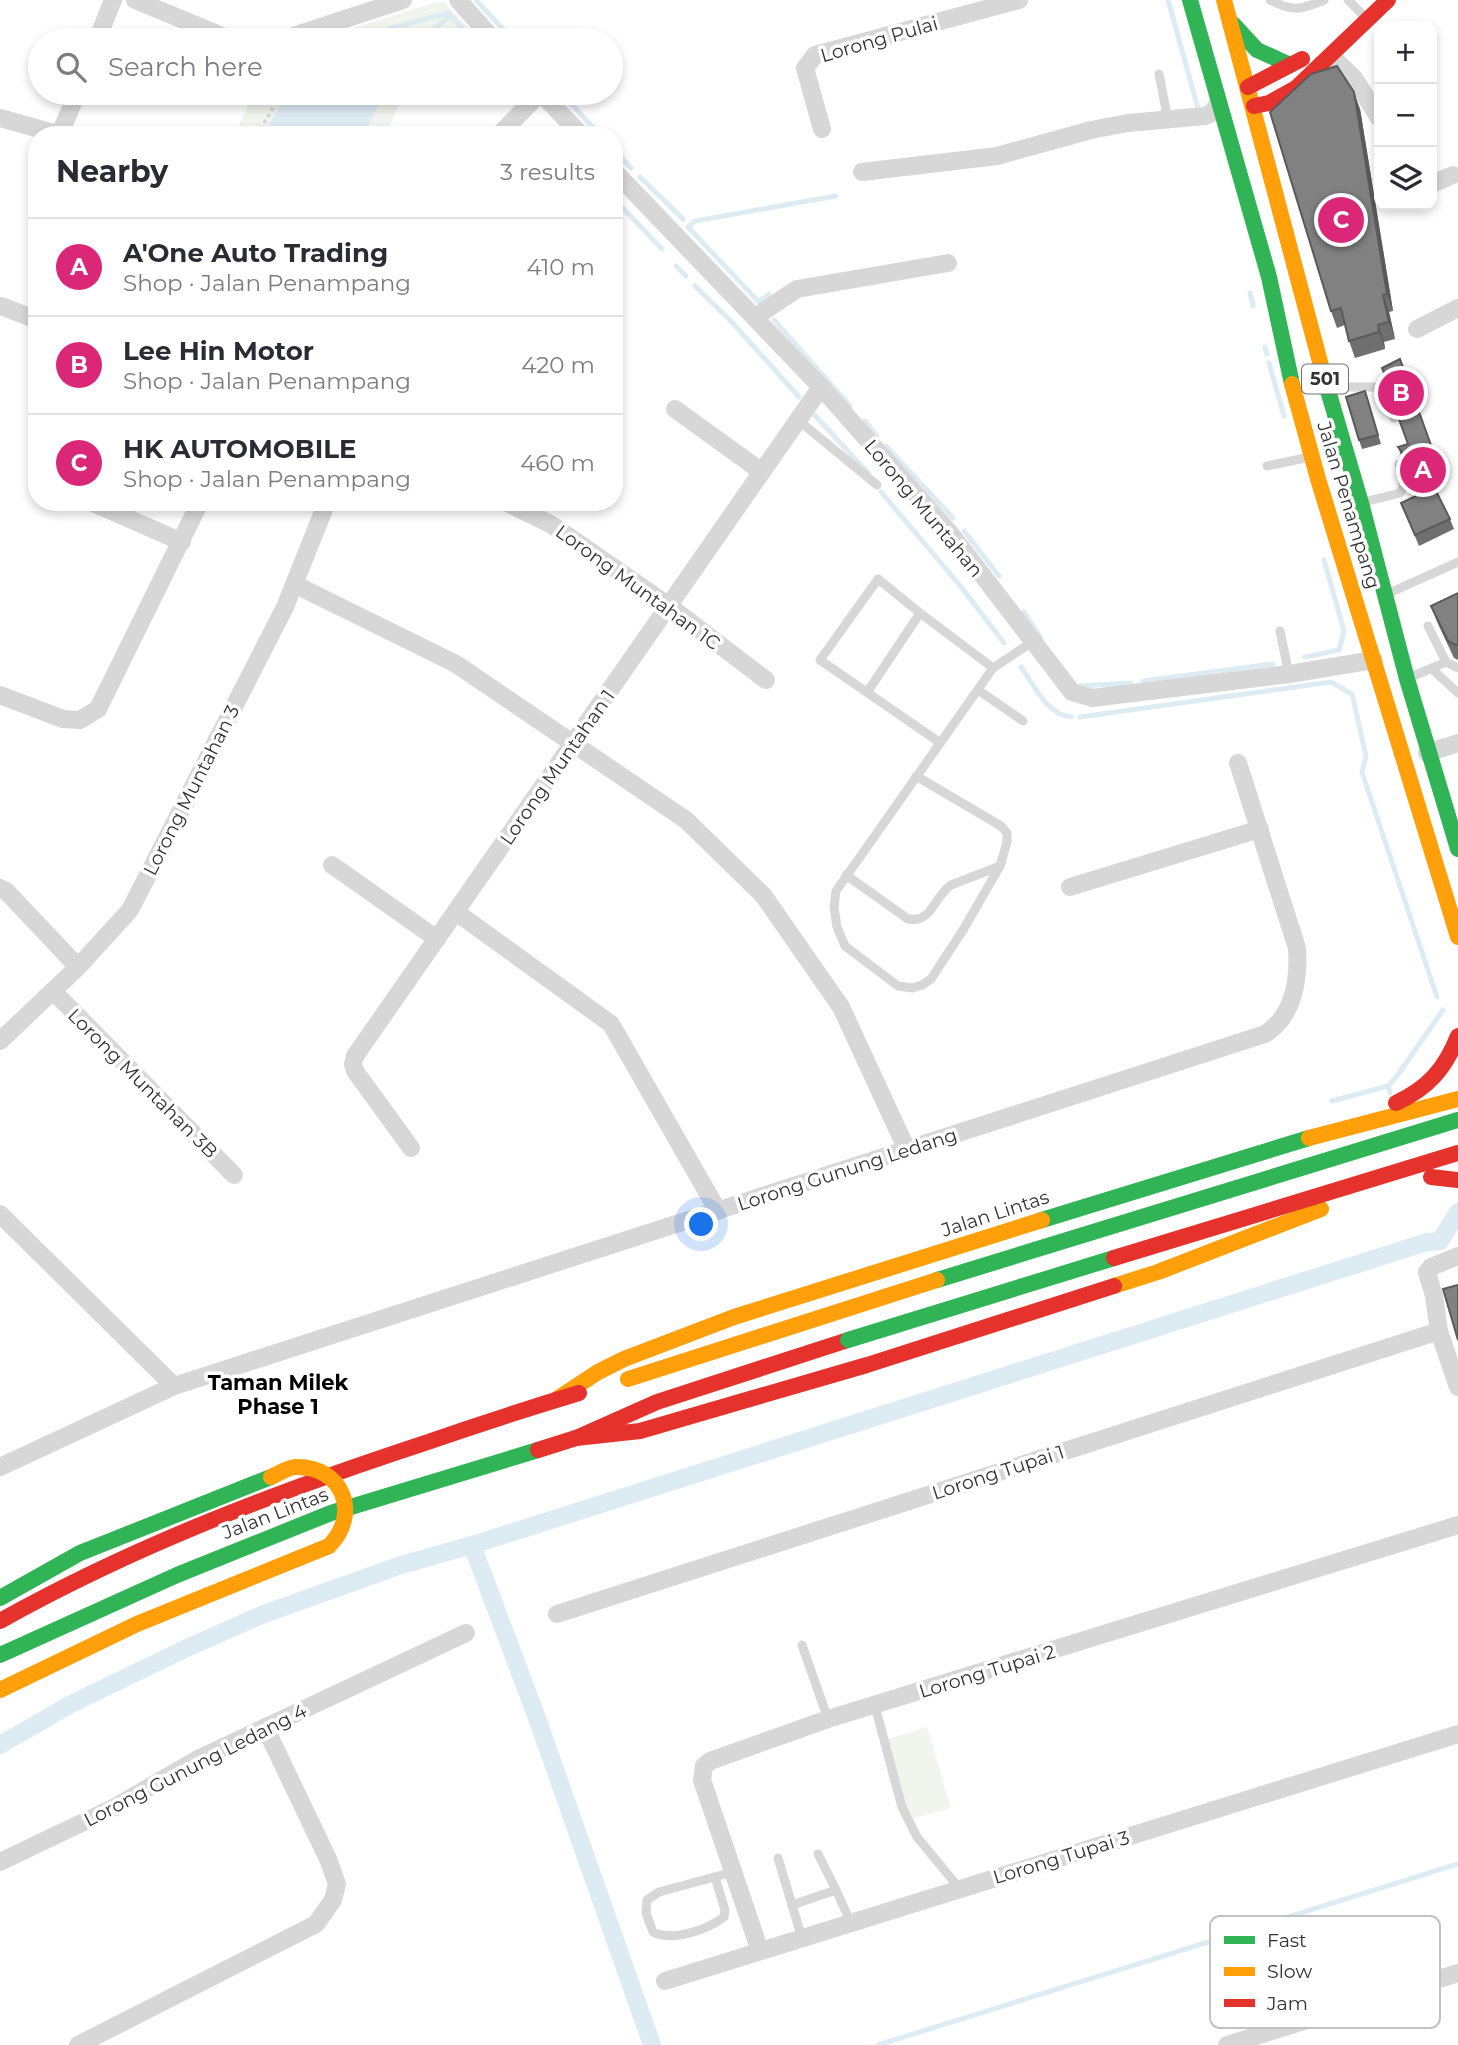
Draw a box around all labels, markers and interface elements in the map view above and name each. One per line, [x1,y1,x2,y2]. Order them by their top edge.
street label: Lorong Pulai [818,12,940,67]
map controls [1374,21,1437,210]
button: + [1374,21,1437,84]
search box [28,28,623,105]
icon: search [52,48,90,86]
text: Search here [108,51,263,83]
button: − [1374,84,1437,147]
button: layers [1374,147,1437,210]
text: Nearby [56,153,168,190]
text: 3 results [500,158,595,186]
pin: C [1318,194,1364,246]
text: A'One Auto Trading [123,237,388,269]
text: A [70,253,88,281]
text: 410 m [526,253,595,281]
text: Shop · Jalan Penampang [123,269,411,297]
text: Lee Hin Motor [123,335,314,367]
text: B [70,351,88,379]
text: 420 m [521,351,595,379]
road number: 501 [1302,365,1348,394]
text: Shop · Jalan Penampang [123,367,411,395]
pin: B [1378,367,1424,419]
street label: Jalan Penampang [1312,418,1385,592]
text: HK AUTOMOBILE [123,433,356,465]
street label: Lorong Muntahan [859,435,988,582]
pin: A [1400,444,1446,496]
text: C [71,449,87,477]
text: 460 m [520,449,595,477]
text: Shop · Jalan Penampang [123,465,411,493]
street label: Lorong Muntahan 1C [551,520,724,655]
street label: Lorong Muntahan 1 [495,685,620,849]
street label: Lorong Muntahan 3 [139,701,244,879]
street label: Lorong Muntahan 3B [63,1004,222,1163]
street label: Lorong Gunung Ledang [734,1123,960,1216]
street label: Jalan Lintas [937,1185,1052,1242]
your location [684,1207,718,1241]
district label: Taman Milek Phase 1 [208,1370,349,1419]
street label: Lorong Tupai 1 [929,1440,1067,1505]
street label: Jalan Lintas [218,1483,332,1545]
street label: Lorong Tupai 2 [916,1640,1058,1703]
street label: Lorong Gunung Ledang 4 [80,1699,311,1832]
street label: Lorong Tupai 3 [990,1826,1132,1889]
legend [1210,1916,1440,2028]
text: Fast [1267,1929,1307,1952]
text: Slow [1267,1960,1312,1983]
text: Jam [1266,1992,1308,2015]

